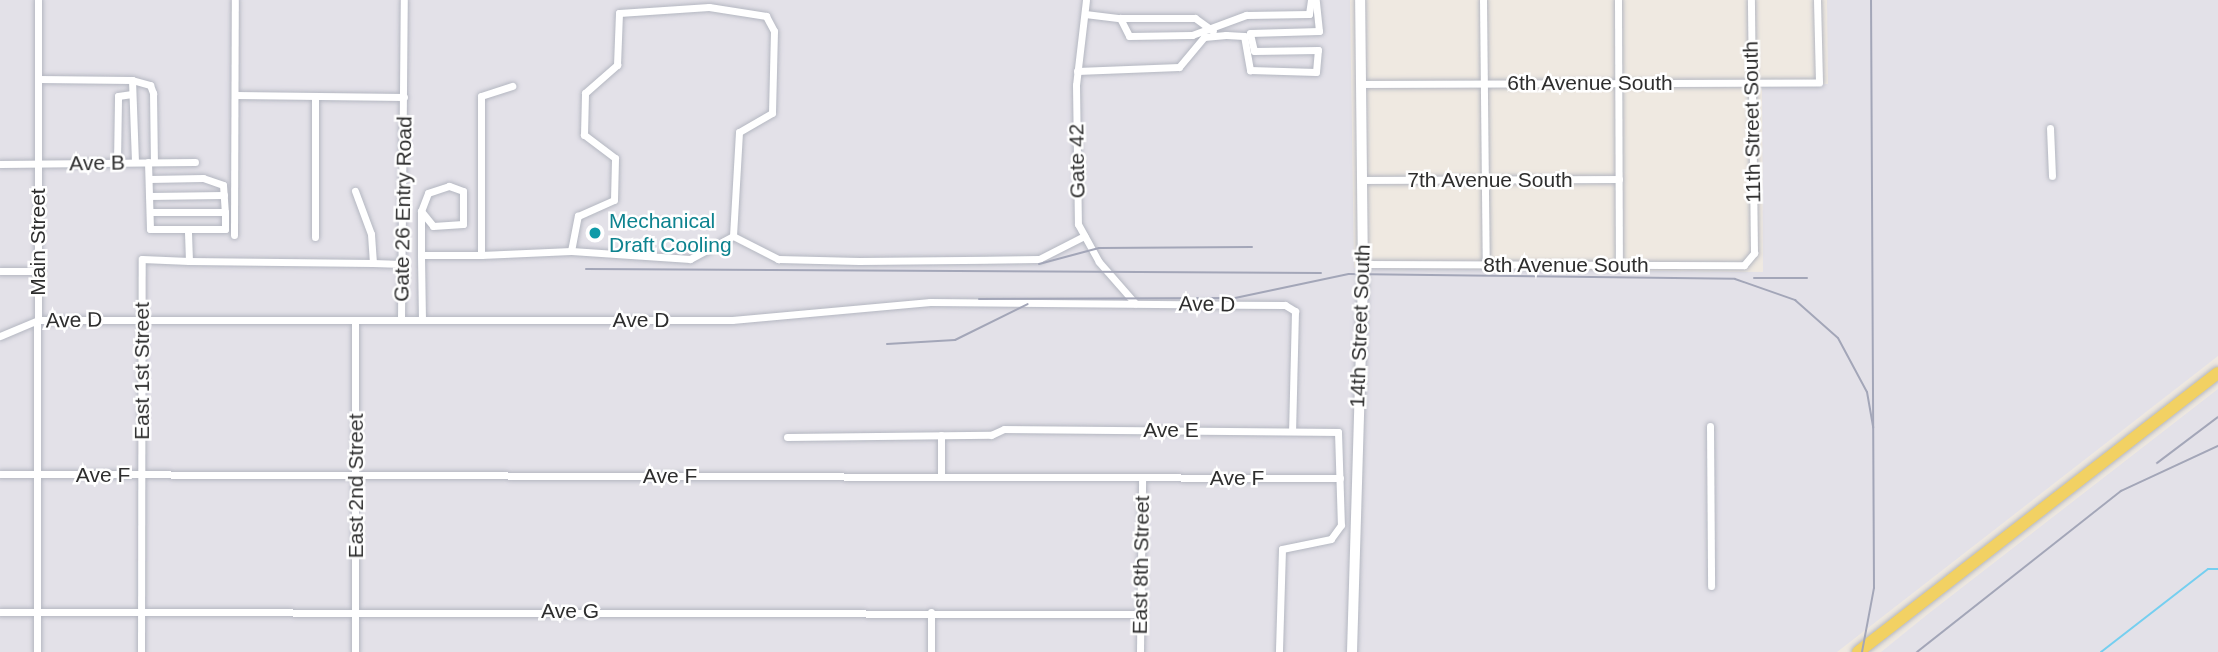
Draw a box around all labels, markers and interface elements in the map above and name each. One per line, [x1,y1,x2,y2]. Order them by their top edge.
street label: 11th Street South [1738,41,1766,203]
street label: 6th Avenue South [1507,70,1673,96]
street label: Gate 26 Entry Road [389,116,417,302]
street label: Gate 42 [1064,123,1090,199]
street label: Ave B [69,150,125,176]
street label: 7th Avenue South [1407,167,1573,193]
street label: Main Street [25,188,51,296]
place label: Mechanical Draft Cooling [609,208,732,258]
marker: Mechanical Draft Cooling [587,225,603,241]
street label: 14th Street South [1345,244,1375,408]
street label: 8th Avenue South [1483,252,1649,278]
street label: Ave D [1178,291,1236,317]
street label: East 1st Street [129,302,155,440]
street label: Ave D [45,307,103,333]
street label: Ave D [613,307,669,333]
street label: East 2nd Street [343,414,369,558]
street label: Ave E [1143,417,1199,443]
street label: Ave F [76,462,130,488]
street label: Ave F [643,463,697,489]
street label: Ave F [1210,465,1264,491]
street label: East 8th Street [1127,495,1155,635]
street label: Ave G [541,598,599,624]

